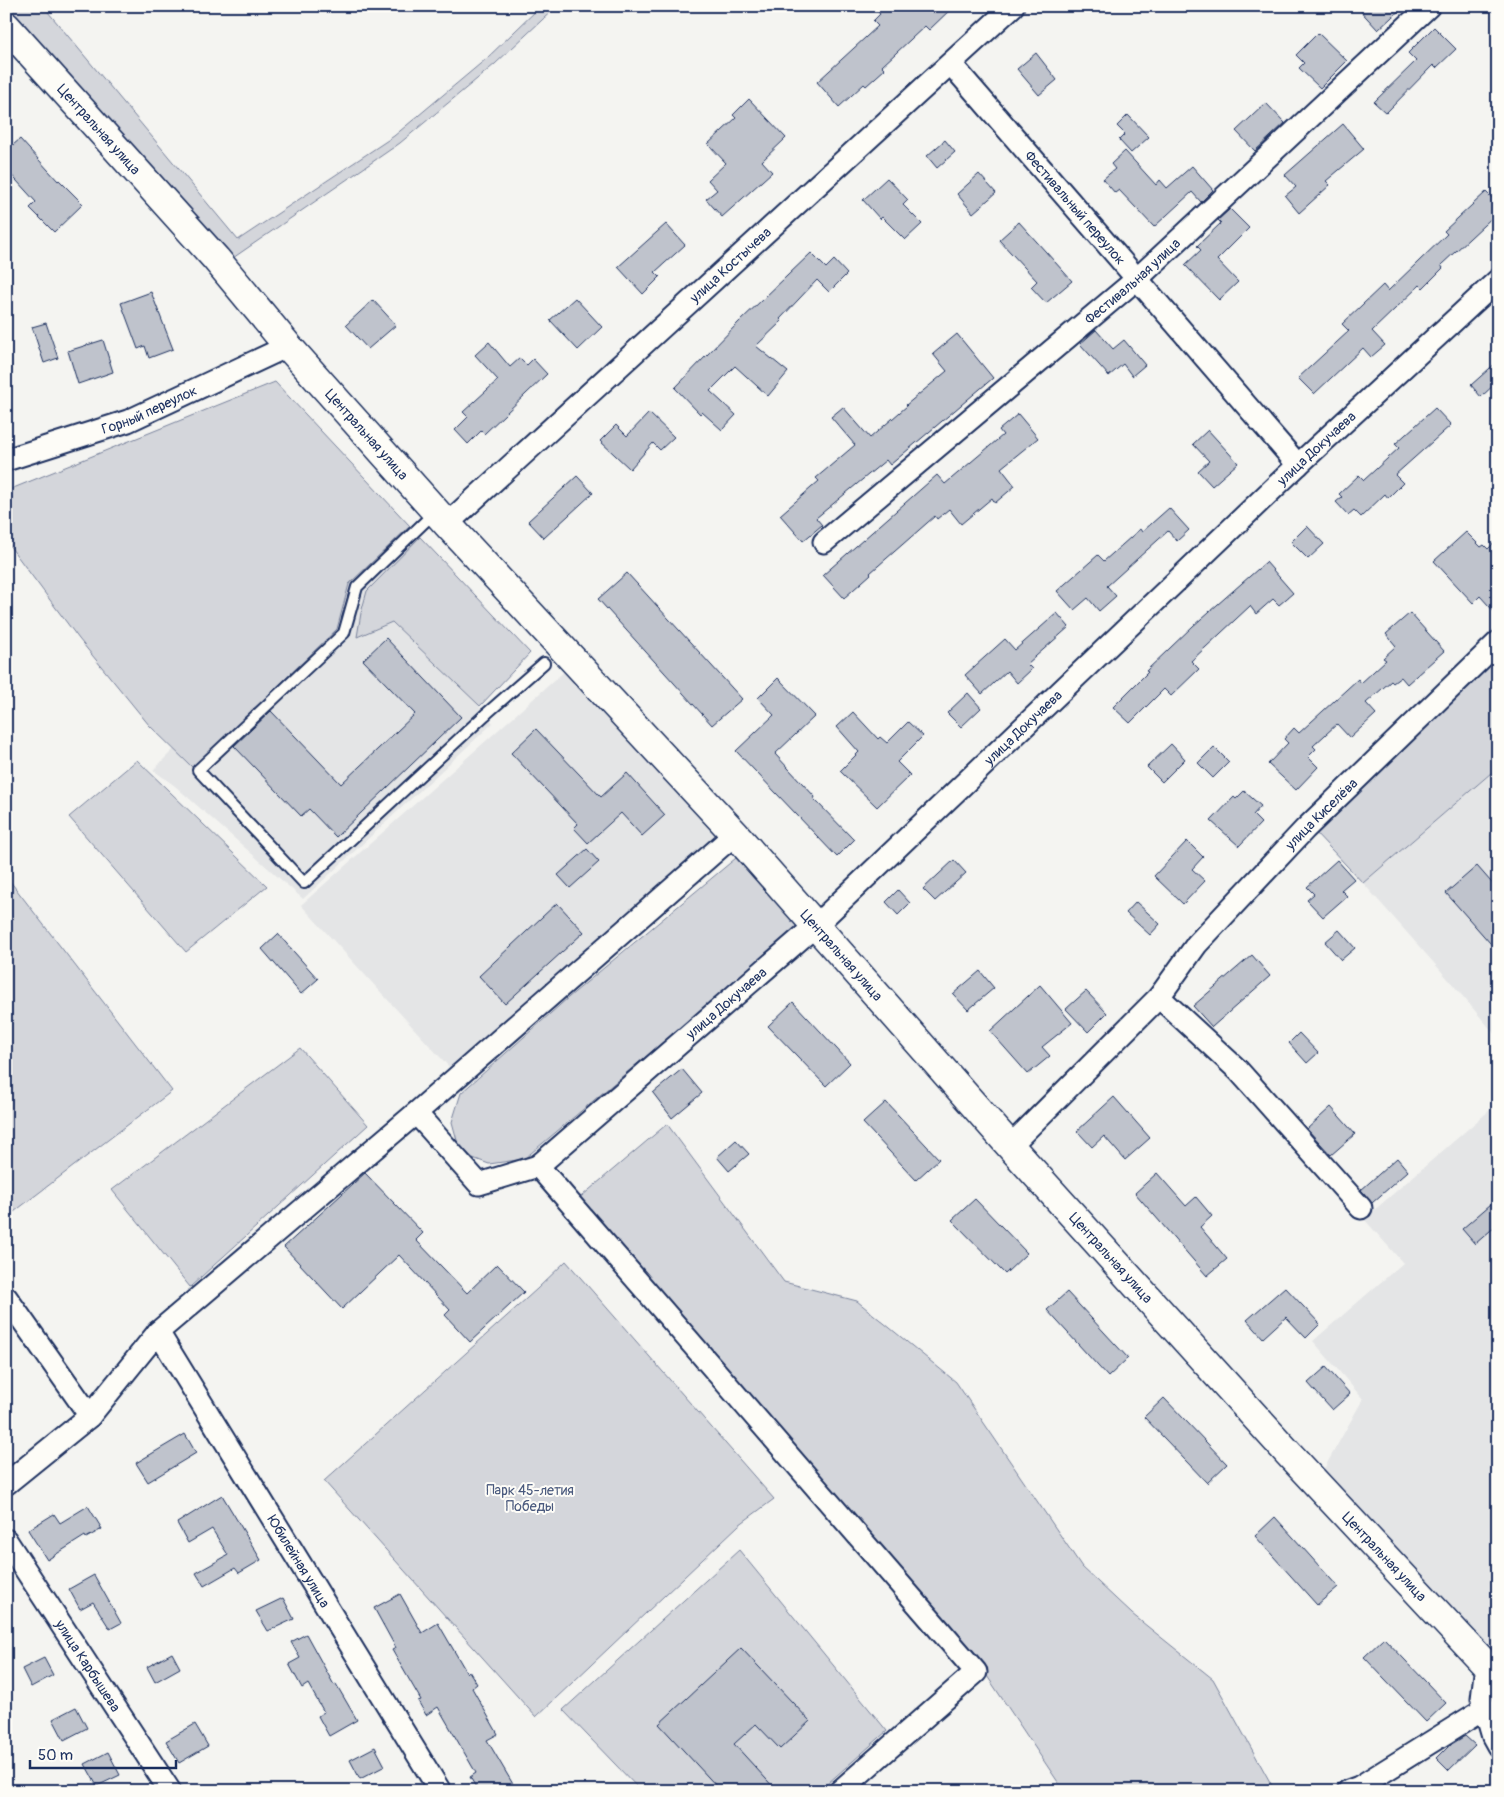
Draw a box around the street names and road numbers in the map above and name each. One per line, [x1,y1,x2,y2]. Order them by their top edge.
street label: Центральная улица [54,81,144,178]
street label: Фестивальный переулок [1021,148,1129,268]
street label: улица Костычева [686,224,775,307]
street label: Фестивальная улица [1082,235,1184,328]
street label: Горный переулок [100,382,200,438]
street label: Центральная улица [322,386,411,484]
street label: улица Докучаева [1273,408,1359,490]
street label: улица Докучаева [980,687,1066,770]
street label: улица Киселёва [1281,775,1361,854]
street label: Центральная улица [797,906,886,1005]
street label: улица Докучаева [682,964,770,1043]
street label: Центральная улица [1066,1209,1156,1307]
street label: Центральная улица [1338,1509,1430,1605]
street label: Юбилейная улица [264,1512,333,1611]
street label: улица Карбышева [51,1616,124,1715]

